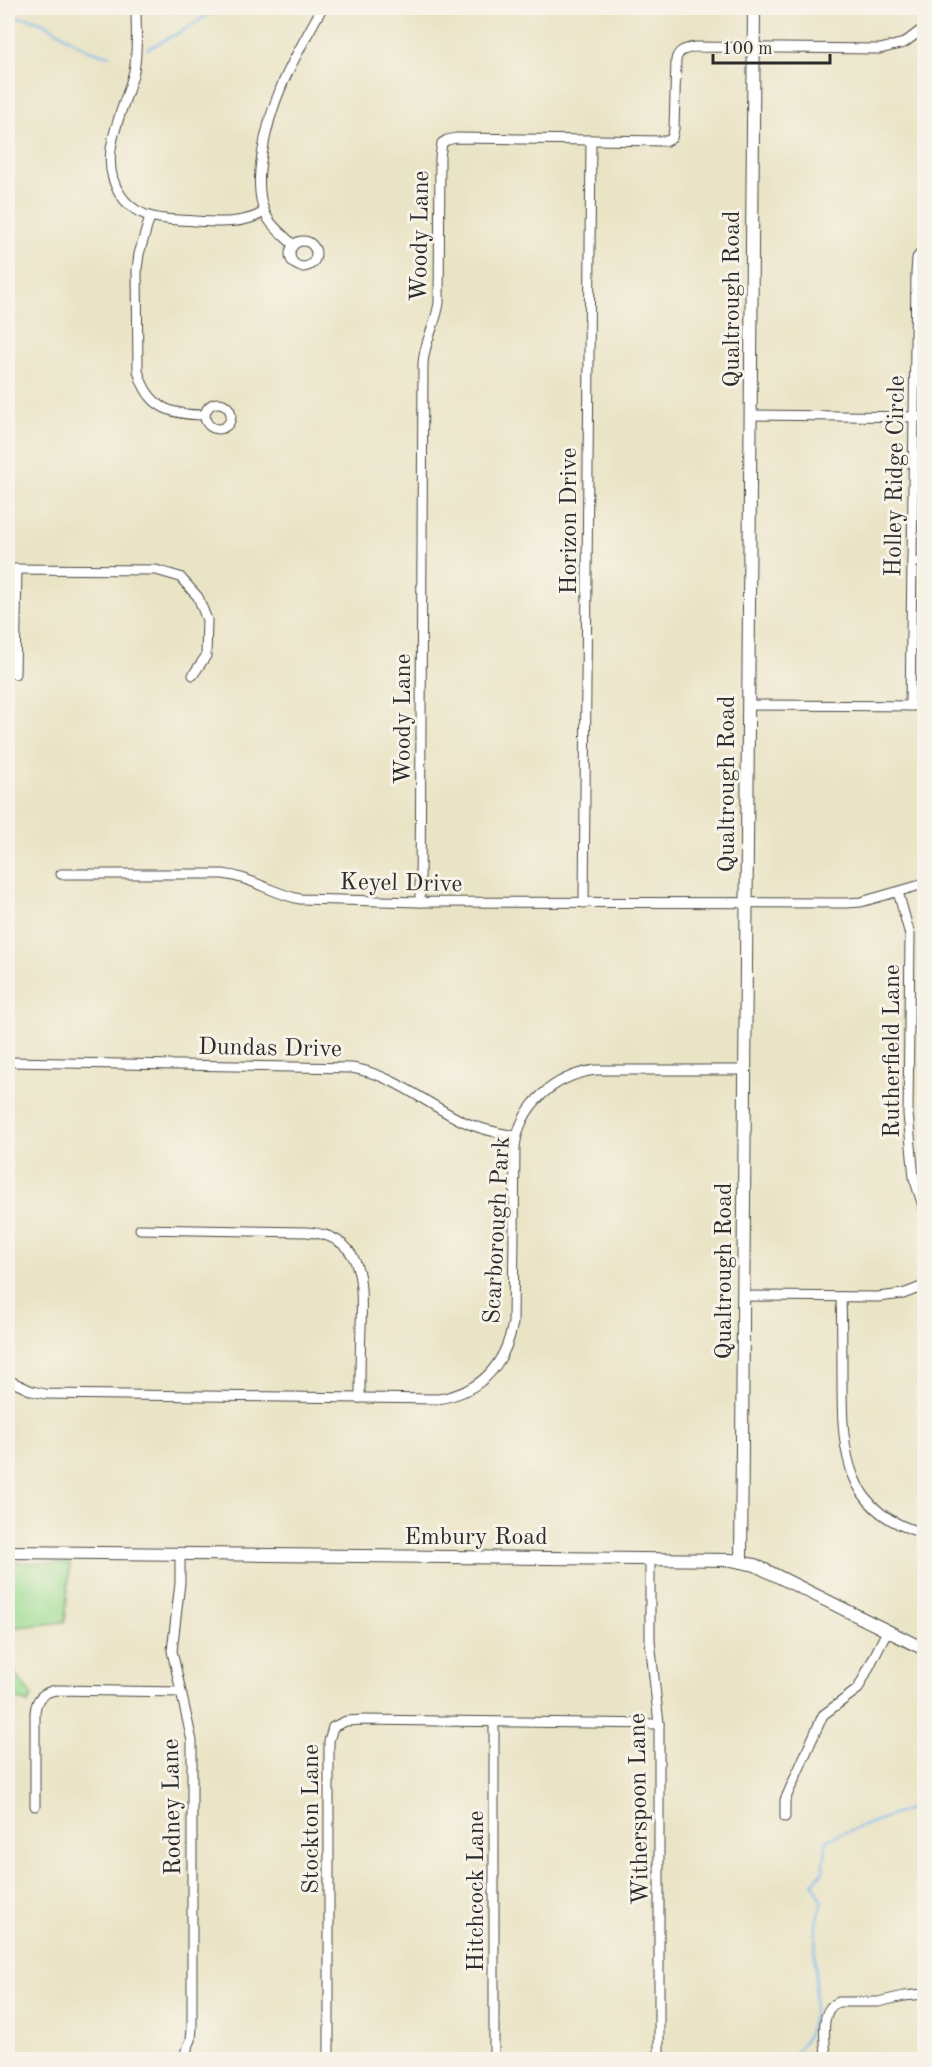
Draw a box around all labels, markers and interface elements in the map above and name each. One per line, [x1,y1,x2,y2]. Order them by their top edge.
scale bar [713,27,830,65]
text: 100 m [722,40,773,58]
street label: Woody Lane [408,170,434,302]
street label: Qualtrough Road [721,210,745,388]
street label: Holley Ridge Circle [882,375,910,577]
street label: Horizon Drive [558,448,582,594]
street label: Woody Lane [392,653,416,785]
street label: Qualtrough Road [716,695,740,873]
street label: Keyel Drive [339,871,462,897]
street label: Rutherfield Lane [881,964,905,1138]
street label: Dundas Drive [198,1036,342,1062]
street label: Scarborough Park [481,1136,515,1325]
street label: Qualtrough Road [713,1182,737,1360]
street label: Embury Road [404,1526,548,1550]
street label: Witherspoon Lane [626,1713,654,1905]
street label: Rodney Lane [160,1738,186,1876]
street label: Stockton Lane [300,1744,324,1894]
street label: Hitchcock Lane [465,1810,489,1972]

